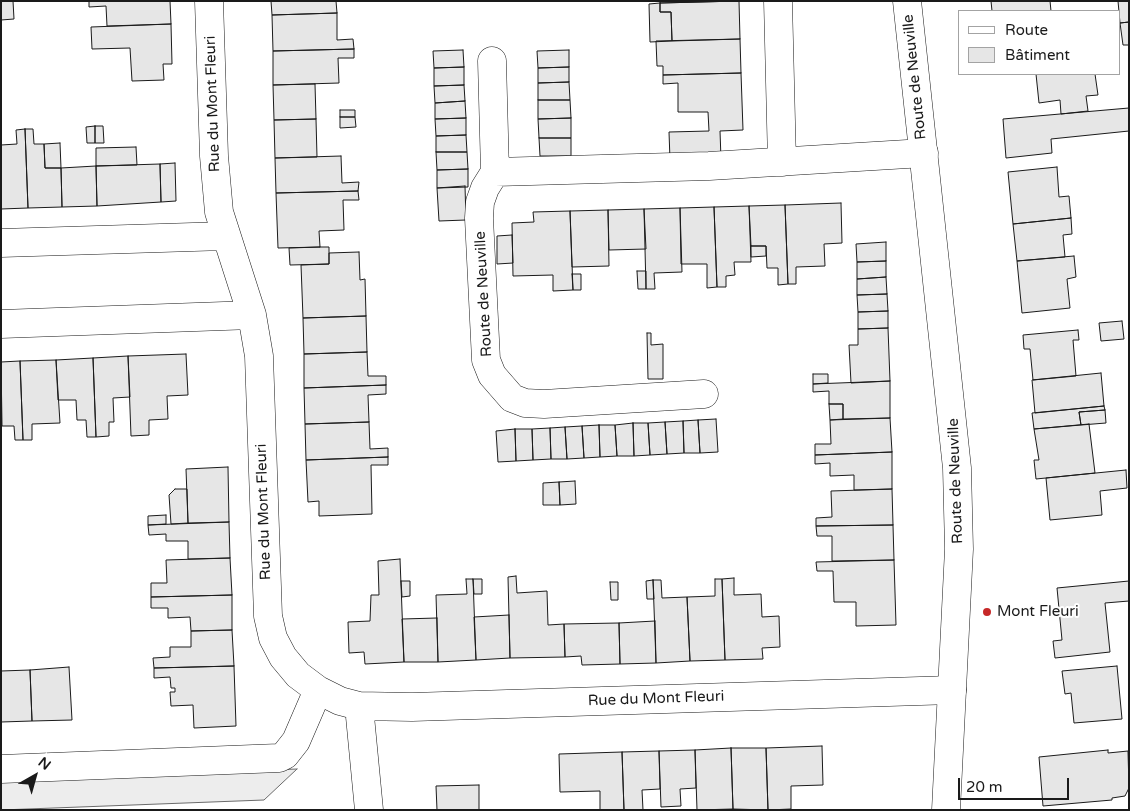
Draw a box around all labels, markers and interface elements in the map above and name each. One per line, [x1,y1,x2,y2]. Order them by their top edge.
legend [958,10,1120,75]
street label: Route de Neuville [899,13,931,141]
text: Route [1005,21,1048,39]
street label: Rue du Mont Fleuri [202,35,224,173]
text: Bâtiment [1005,46,1070,64]
street label: Route de Neuville [472,231,496,357]
street label: Route de Neuville [945,418,967,544]
street label: Rue du Mont Fleuri [253,443,275,581]
place label: Mont Fleuri [997,603,1079,621]
marker: Mont Fleuri [981,606,993,618]
street label: Rue du Mont Fleuri [587,688,725,710]
north arrow [10,751,60,801]
text: N [35,754,54,774]
scale bar [960,768,1071,800]
text: 20 m [966,778,1003,796]

